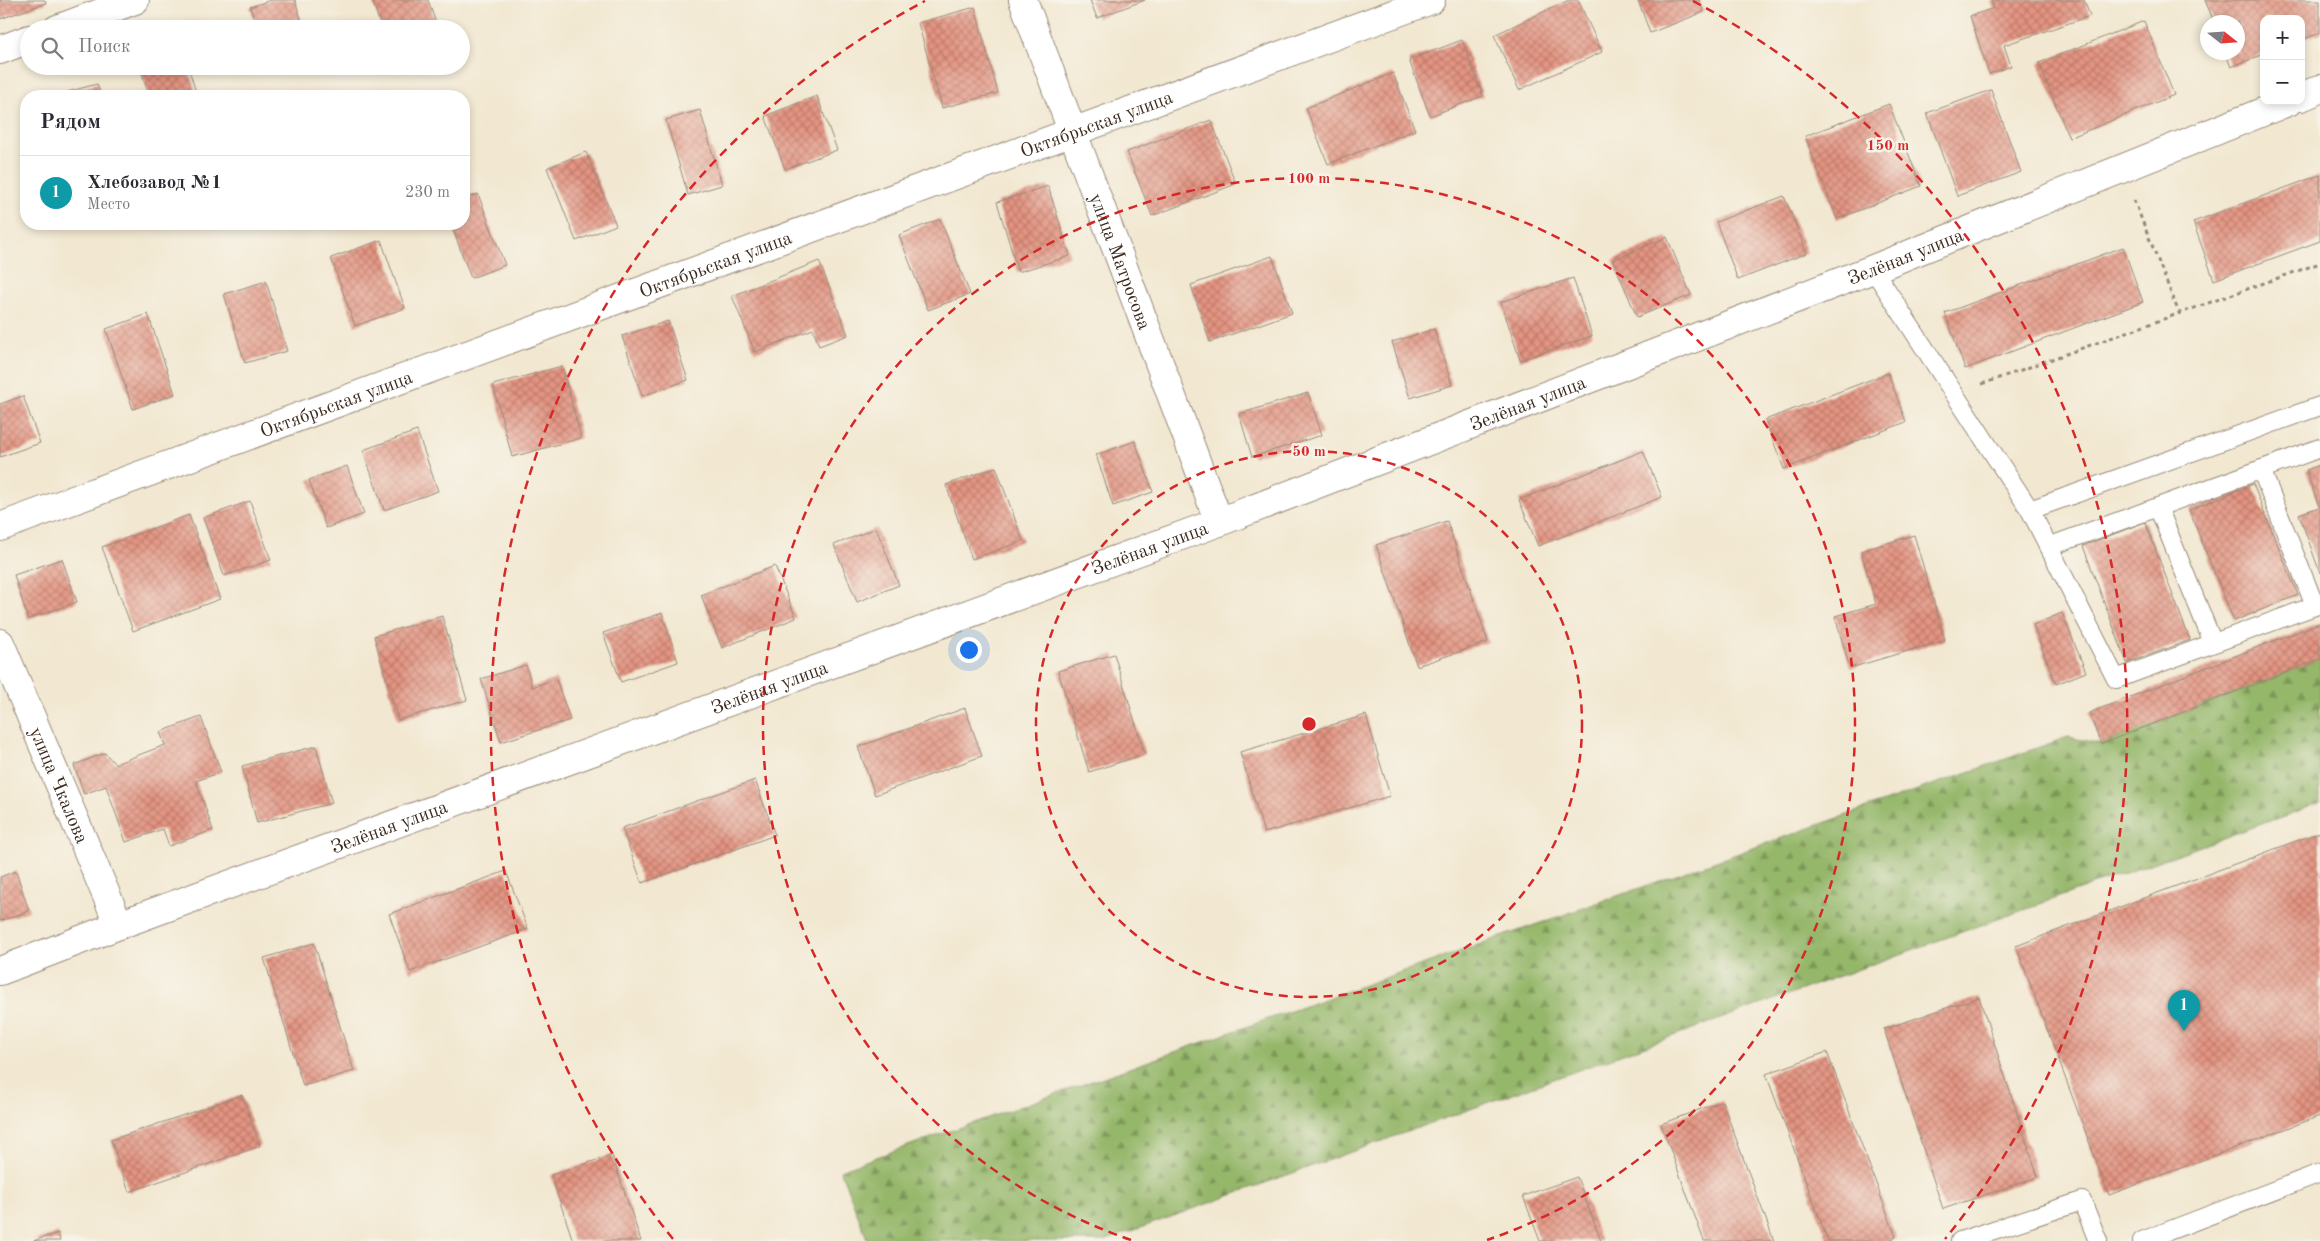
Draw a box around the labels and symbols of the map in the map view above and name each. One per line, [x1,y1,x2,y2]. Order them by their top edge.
north arrow [2200,15,2245,60]
street label: Октябрьская улица [1018,89,1176,162]
text: 150 m [1867,139,1909,154]
text: 100 m [1288,172,1330,187]
street label: улица Матросова [1085,191,1153,333]
street label: Зелёная улица [1846,226,1967,290]
street label: Октябрьская улица [637,229,795,303]
street label: Октябрьская улица [258,369,416,442]
street label: Зелёная улица [1468,374,1590,436]
text: 50 m [1292,445,1326,460]
street label: Зелёная улица [1089,520,1212,580]
your location [956,637,982,663]
street label: Зелёная улица [709,659,831,719]
centre of rings [1300,715,1318,733]
street label: улица Чкалова [25,725,91,847]
street label: Зелёная улица [329,798,451,858]
pin: 1 [2168,990,2200,1031]

